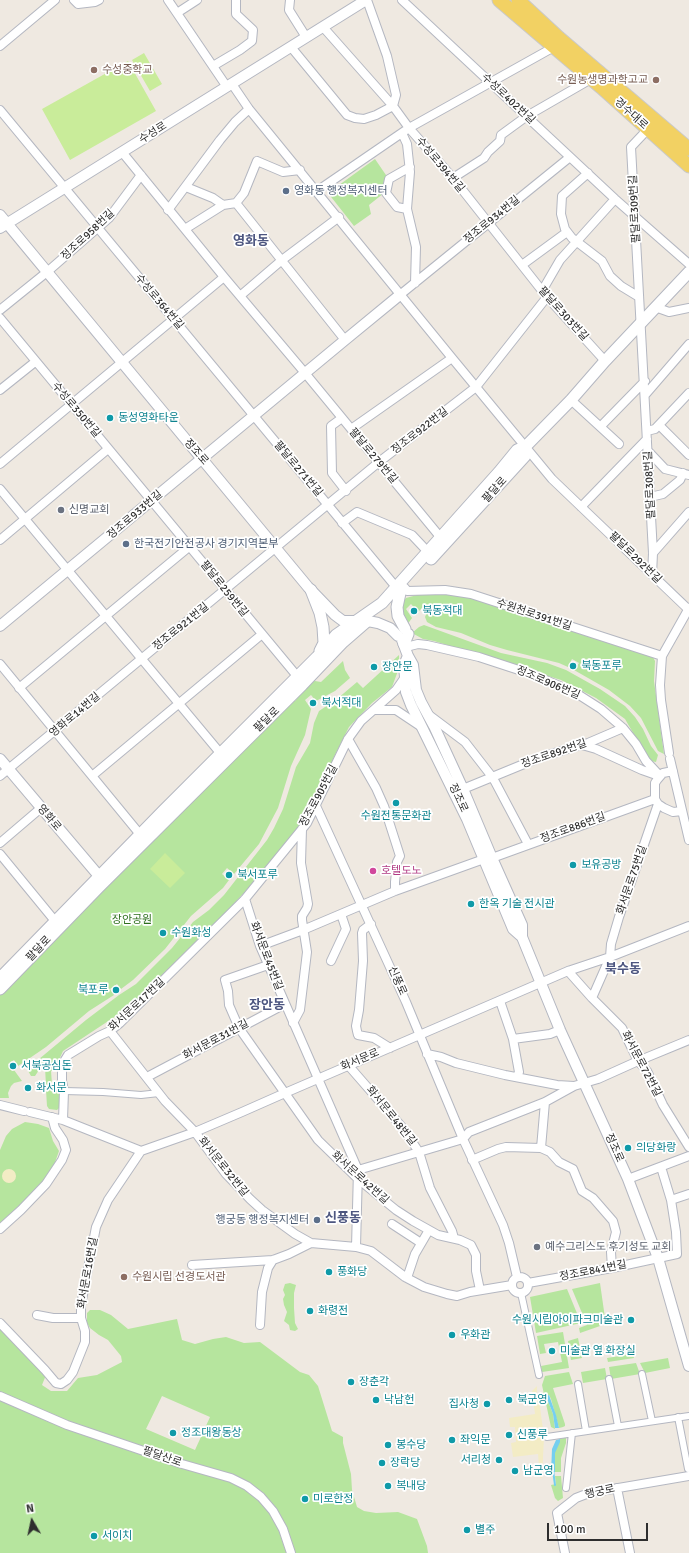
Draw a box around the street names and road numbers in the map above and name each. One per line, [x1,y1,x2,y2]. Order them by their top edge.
street label: 수성로402번길 [478,71,538,127]
street label: 경수대로 [612,96,650,132]
street label: 수성로 [137,119,169,147]
street label: 수성로394번길 [413,135,467,195]
street label: 팔달로309번길 [627,174,643,244]
street label: 정조로934번길 [461,193,523,247]
street label: 정조로958번길 [58,207,118,263]
street label: 수성로364번길 [132,272,186,332]
street label: 팔달로303번길 [535,284,591,344]
street label: 수성로350번길 [49,380,103,440]
street label: 정조로922번길 [389,405,451,457]
street label: 팔달로279번길 [346,426,400,486]
street label: 정조로 [181,436,211,468]
street label: 팔달로271번길 [271,439,325,499]
street label: 팔달로308번길 [642,450,658,520]
street label: 팔달로 [480,474,510,506]
street label: 정조로933번길 [105,488,165,542]
street label: 팔달로292번길 [606,529,664,587]
street label: 팔달로259번길 [197,558,251,620]
street label: 수원천로391번길 [495,597,573,633]
street label: 정조로921번길 [150,600,212,654]
street label: 정조로906번길 [514,664,582,702]
street label: 영화로14번길 [47,690,103,740]
street label: 팔달로 [251,705,283,735]
street label: 정조로892번길 [520,737,588,771]
street label: 정조로905번길 [297,763,341,829]
street label: 정조로 [446,781,470,815]
street label: 영화로 [34,802,64,834]
street label: 정조로886번길 [539,810,607,846]
street label: 화서문로75번길 [614,844,650,916]
street label: 화서문로45번길 [247,920,285,992]
street label: 팔달로 [24,933,54,965]
street label: 신풍로 [385,964,409,998]
street label: 화서문로17번길 [106,975,168,1035]
street label: 화서문로31번길 [181,1017,251,1063]
street label: 화서문로72번길 [618,1029,664,1099]
street label: 화서문로 [339,1046,381,1074]
street label: 화서문로48번길 [363,1084,419,1148]
street label: 정조로 [602,1131,626,1165]
street label: 화서문로32번길 [195,1135,251,1199]
street label: 화서문로42번길 [329,1149,391,1207]
street label: 화서문로16번길 [75,1236,101,1310]
street label: 정조로841번길 [558,1258,628,1284]
street label: 팔달산로 [141,1444,183,1470]
street label: 행궁로 [584,1482,616,1502]

